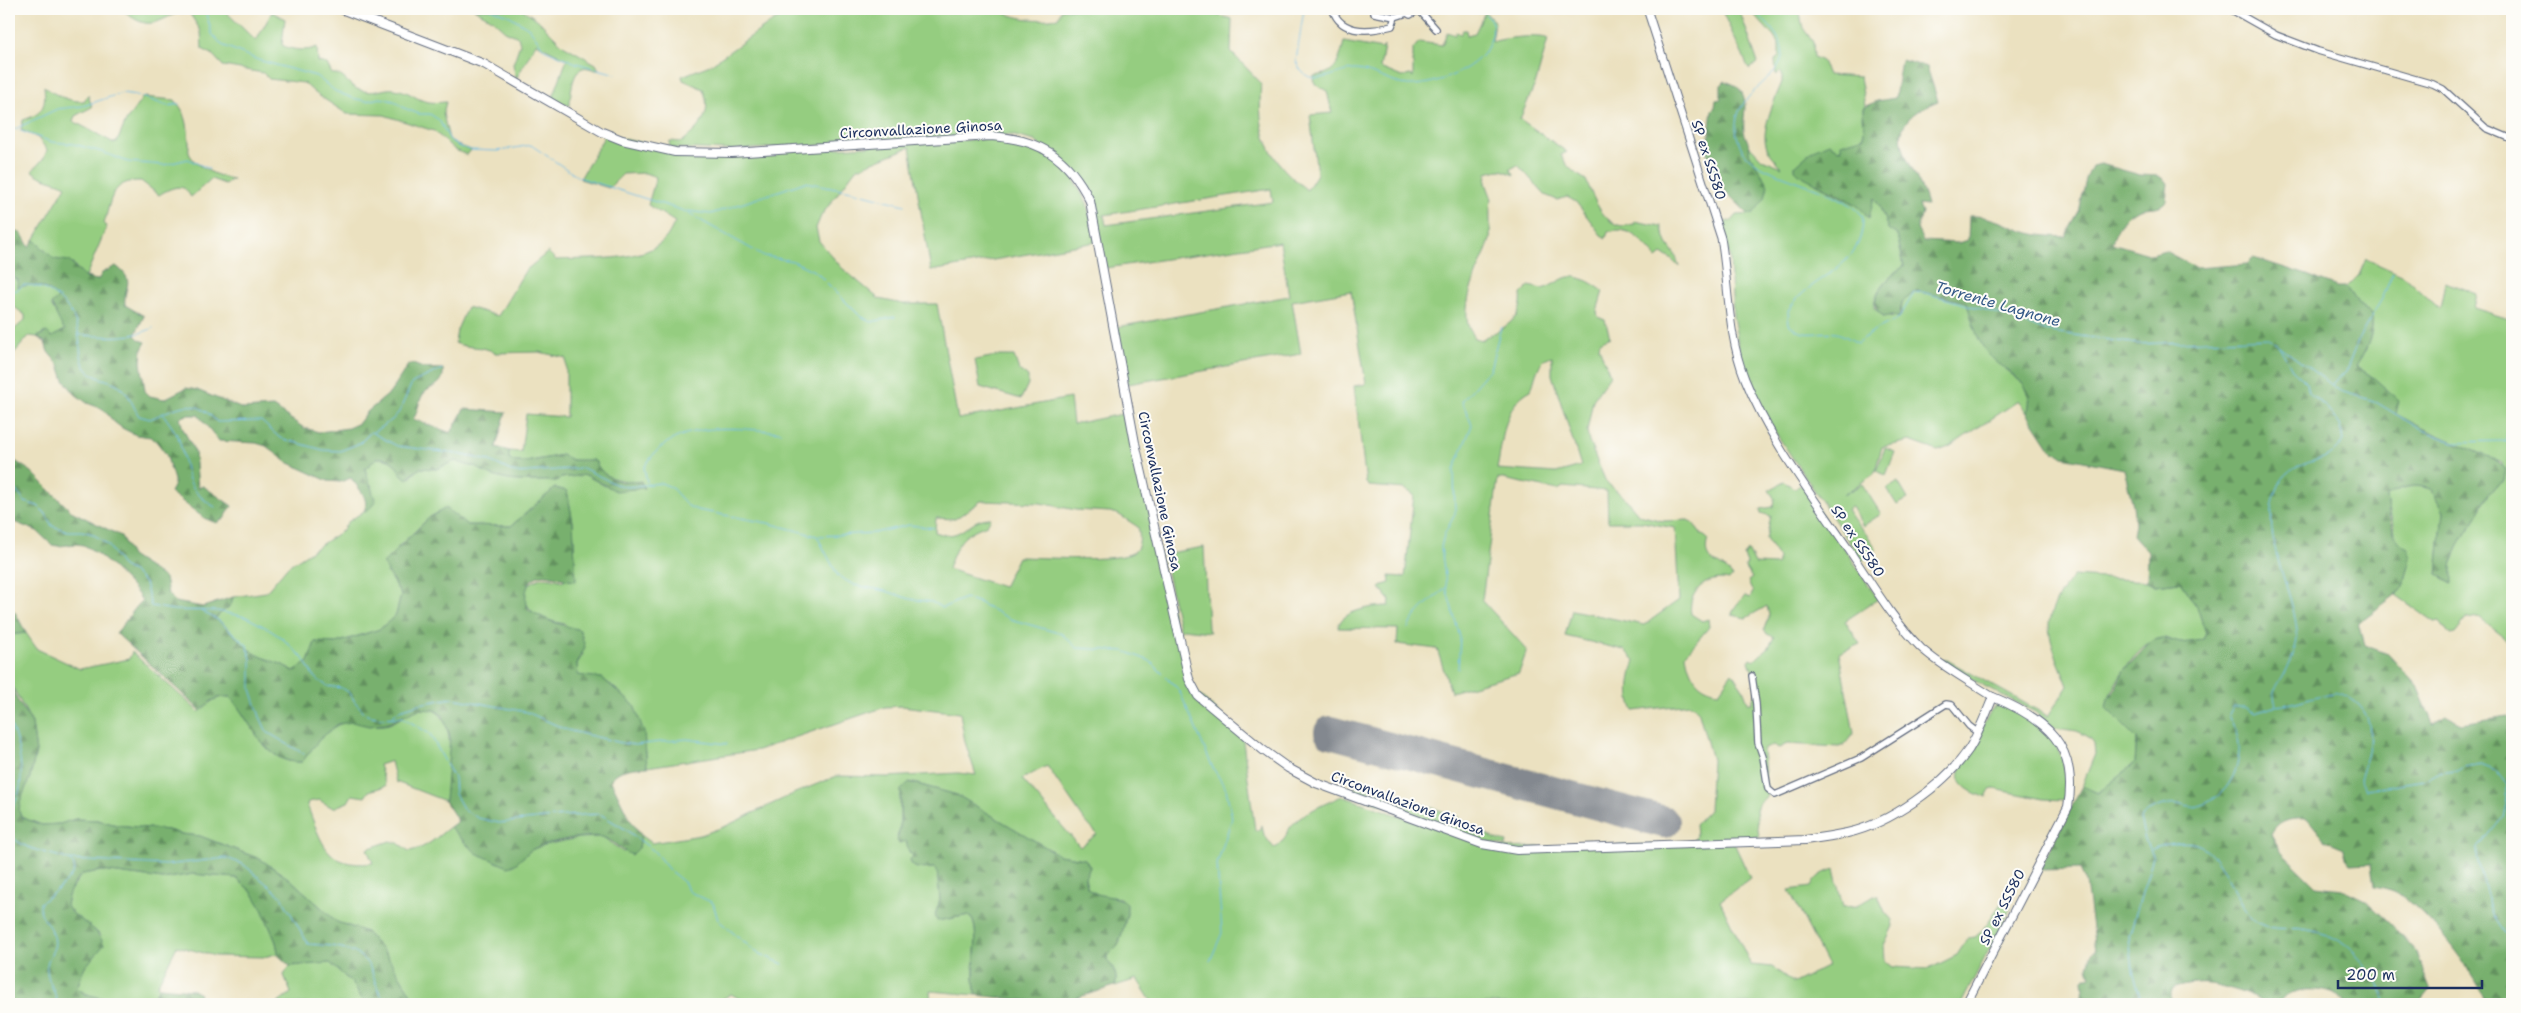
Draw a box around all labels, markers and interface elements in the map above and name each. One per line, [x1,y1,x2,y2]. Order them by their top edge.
street label: Circonvallazione Ginosa [839,116,1003,142]
street label: SP ex SS580 [1688,118,1730,202]
water label: Torrente Lagnone [1933,277,2063,331]
street label: Circonvallazione Ginosa [1134,410,1186,573]
street label: SP ex SS580 [1827,501,1889,581]
street label: Circonvallazione Ginosa [1329,767,1488,839]
street label: SP ex SS580 [1975,866,2029,948]
scale bar [2338,958,2482,990]
text: 200 m [2346,965,2395,985]

